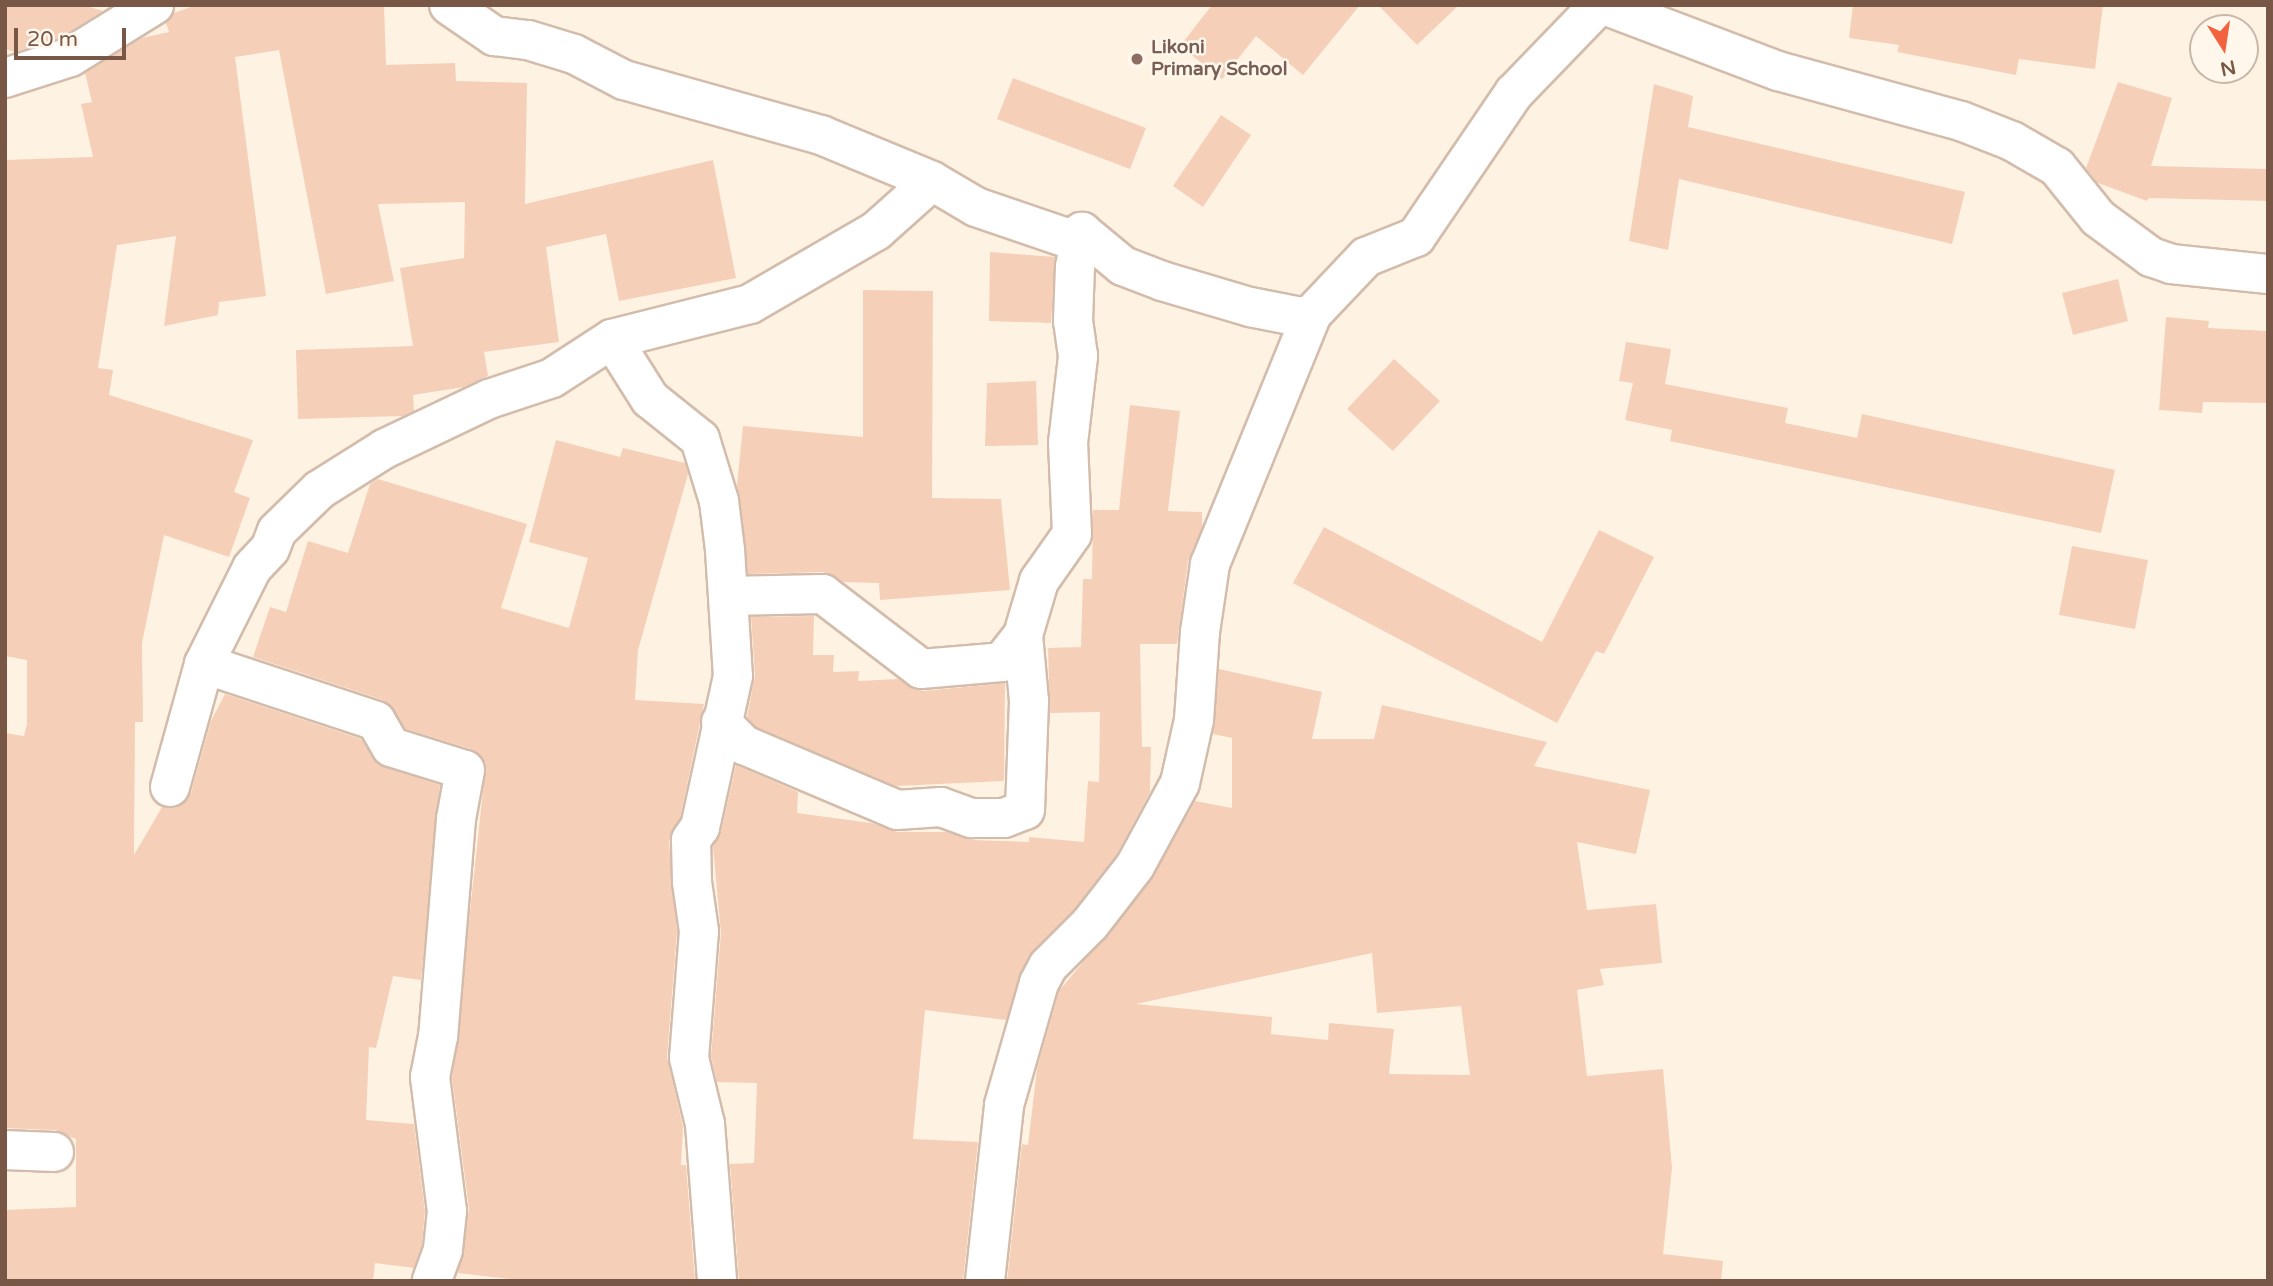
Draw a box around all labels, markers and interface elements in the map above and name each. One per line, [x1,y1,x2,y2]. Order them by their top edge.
scale bar [18,14,130,58]
north arrow [2189,14,2259,84]
text: 20 m [27,27,78,52]
place label: Likoni Primary School [1151,37,1287,81]
marker: Likoni Primary School [1129,51,1145,67]
text: N [2218,55,2238,80]

